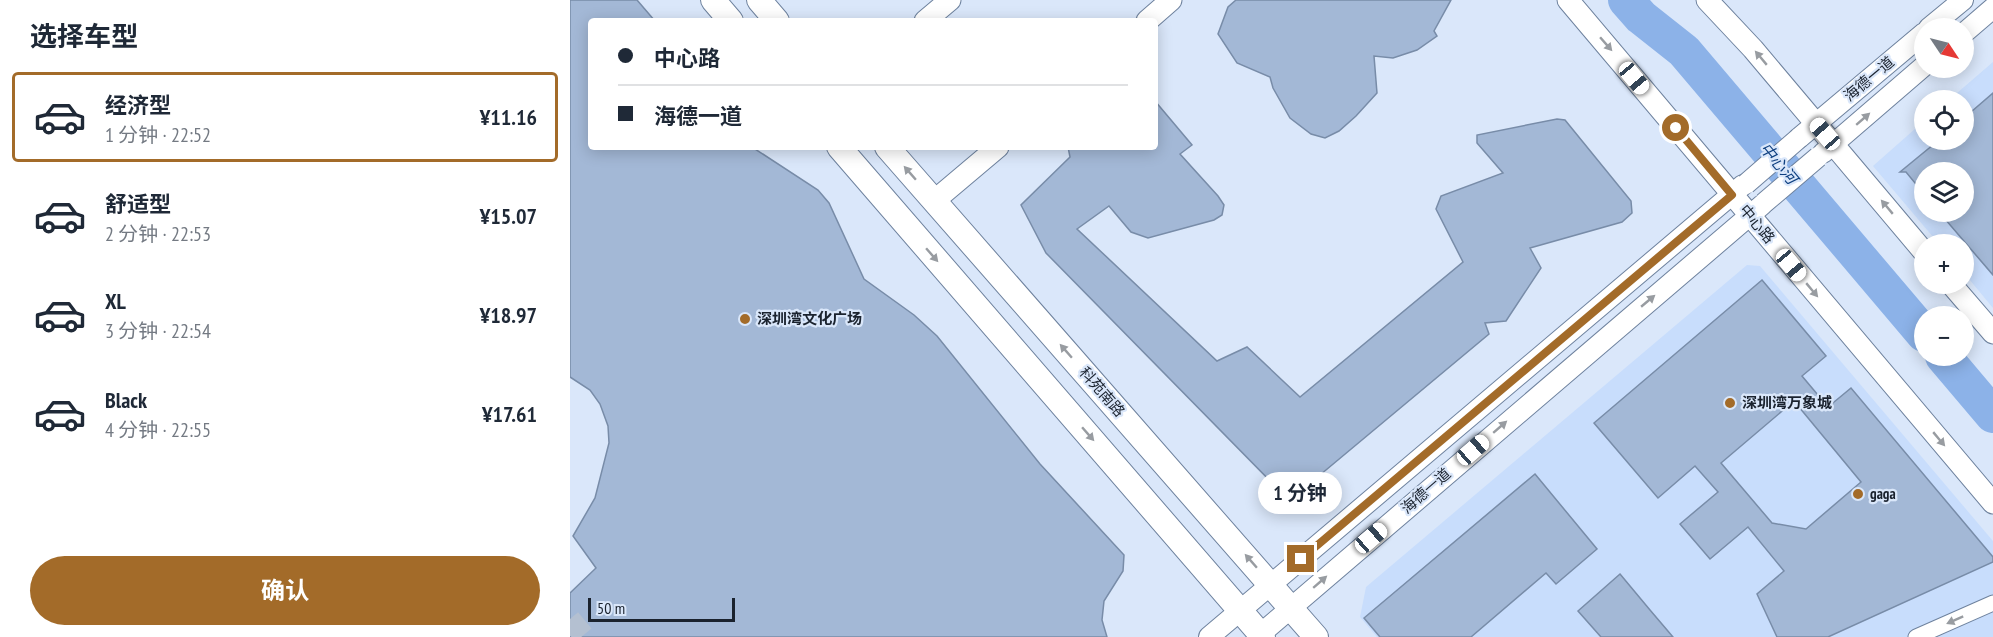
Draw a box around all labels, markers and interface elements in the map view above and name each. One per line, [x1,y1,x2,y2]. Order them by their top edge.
north arrow [1914,18,1974,78]
map controls [1914,18,1974,366]
text: 选择车型 [30,19,138,53]
one-way arrow [1599,36,1612,51]
text: 中心路 [654,44,720,72]
one-way arrow [1754,50,1767,66]
street label: 海德一道 [1840,52,1898,105]
car [1616,58,1652,98]
icon: car [33,90,87,144]
button: locate [1914,90,1974,150]
text: 经济型 [105,91,171,119]
text: 海德一道 [654,102,742,130]
text: ¥11.16 [480,103,537,131]
one-way arrow [1855,113,1870,126]
route start [1662,114,1689,141]
car [1806,115,1844,153]
text: 1 分钟 · 22:52 [105,122,211,148]
water label: 中心河 [1756,138,1804,190]
button: layers [1914,162,1974,222]
one-way arrow [904,166,917,181]
icon: car [33,189,87,243]
text: 舒适型 [105,190,171,218]
street label: 中心路 [1736,200,1779,247]
one-way arrow [1881,200,1894,215]
text: ¥15.07 [480,202,537,230]
text: 2 分钟 · 22:53 [105,221,211,247]
button: + [1914,234,1974,294]
car [1773,245,1809,285]
one-way arrow [926,247,939,262]
one-way arrow [1806,282,1819,298]
text: XL [105,287,126,315]
icon: car [33,288,87,342]
one-way arrow [1640,295,1655,308]
text: ¥18.97 [480,301,537,329]
button: − [1914,306,1974,366]
place label: 深圳湾文化广场 [757,309,862,328]
marker: 深圳湾文化广场 [738,312,752,326]
text: 3 分钟 · 22:54 [105,318,211,344]
one-way arrow [1060,344,1073,359]
street label: 科苑南路 [1076,363,1129,421]
text: Black [105,386,147,414]
icon: car [33,387,87,441]
place label: 深圳湾万象城 [1742,393,1832,412]
marker: 深圳湾万象城 [1723,396,1737,410]
text: ¥17.61 [482,400,537,428]
text: 4 分钟 · 22:55 [105,417,211,443]
one-way arrow [1492,421,1507,434]
one-way arrow [1081,426,1095,441]
car [1454,431,1492,469]
one-way arrow [1932,431,1945,447]
street label: 海德一道 [1397,464,1455,517]
callout: 1 分钟 [1259,472,1343,514]
text: 1 分钟 [1273,480,1327,506]
place label: gaga [1870,484,1896,503]
marker: gaga [1851,487,1865,501]
car [1352,519,1390,557]
route end [1287,545,1314,572]
one-way arrow [1244,553,1257,569]
button: 确认 [30,556,540,625]
one-way arrow [1312,576,1327,589]
scale bar [588,595,735,622]
text: 50 m [597,598,625,618]
one-way arrow [1946,615,1963,624]

